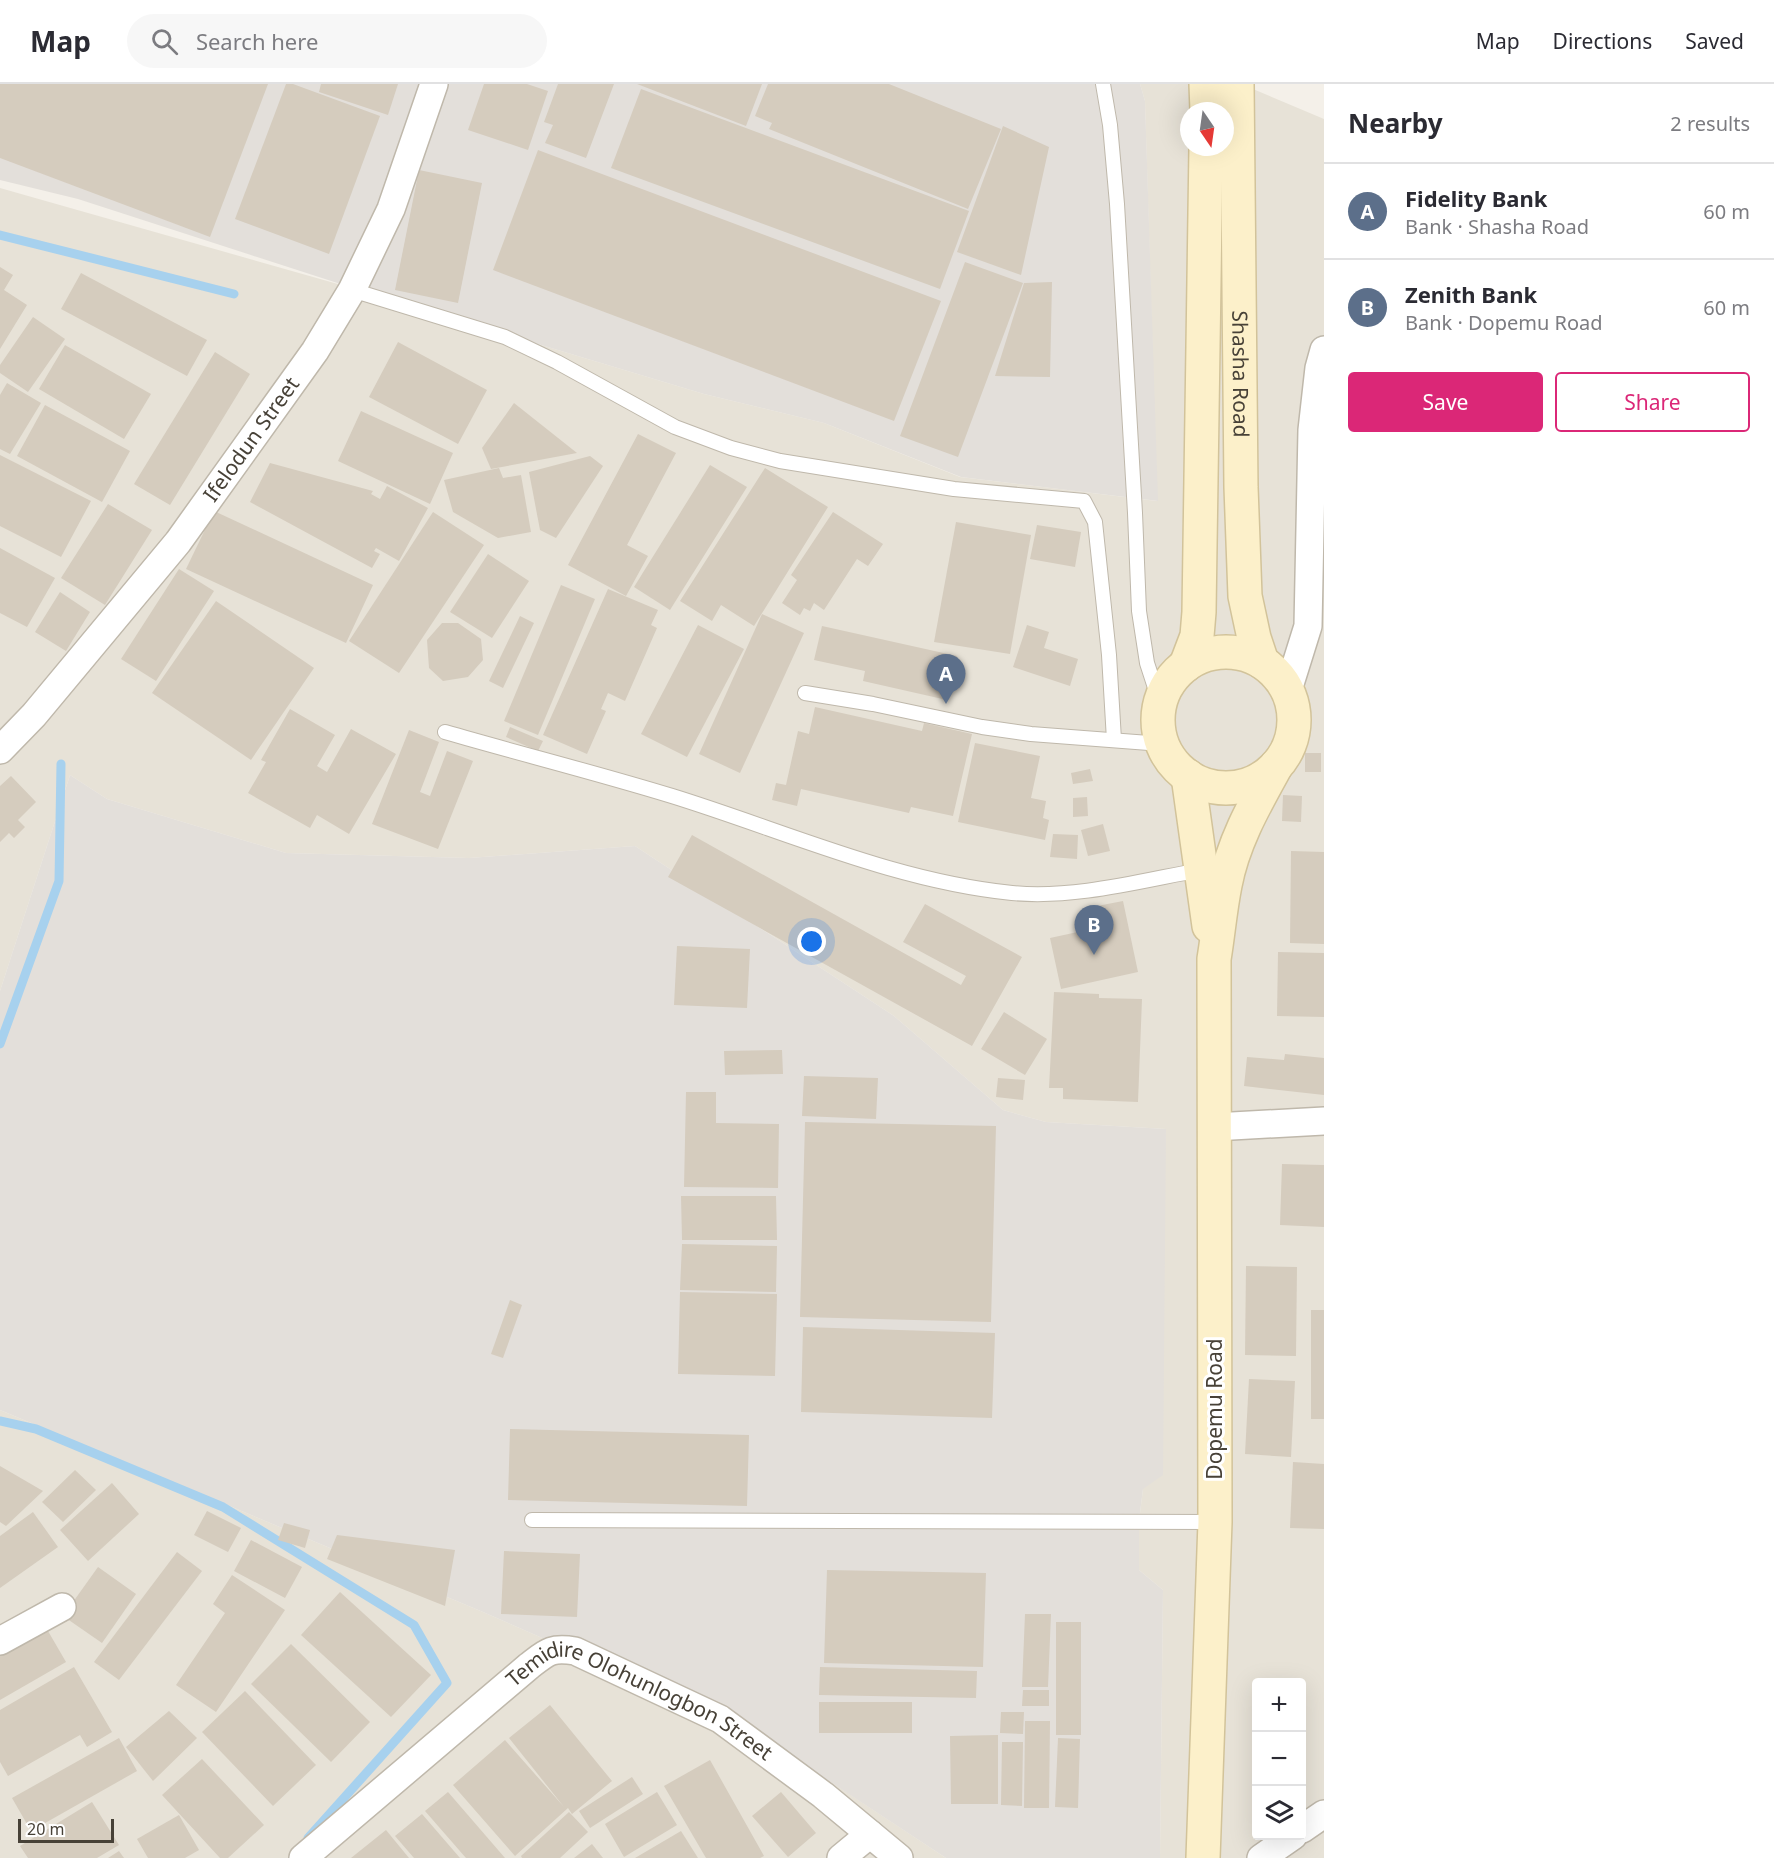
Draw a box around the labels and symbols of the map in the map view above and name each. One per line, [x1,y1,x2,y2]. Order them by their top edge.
north arrow [1180,102,1234,156]
street label: Shasha Road [1226,310,1256,438]
street label: Ifelodun Street [196,371,305,507]
pin: A [926,654,966,704]
pin: B [1074,906,1114,955]
your location [797,927,826,956]
street label: Dopemu Road [1200,1338,1228,1480]
street label: Temidire Olohunlogbon Street [500,1635,779,1766]
scale bar [18,1816,114,1844]

